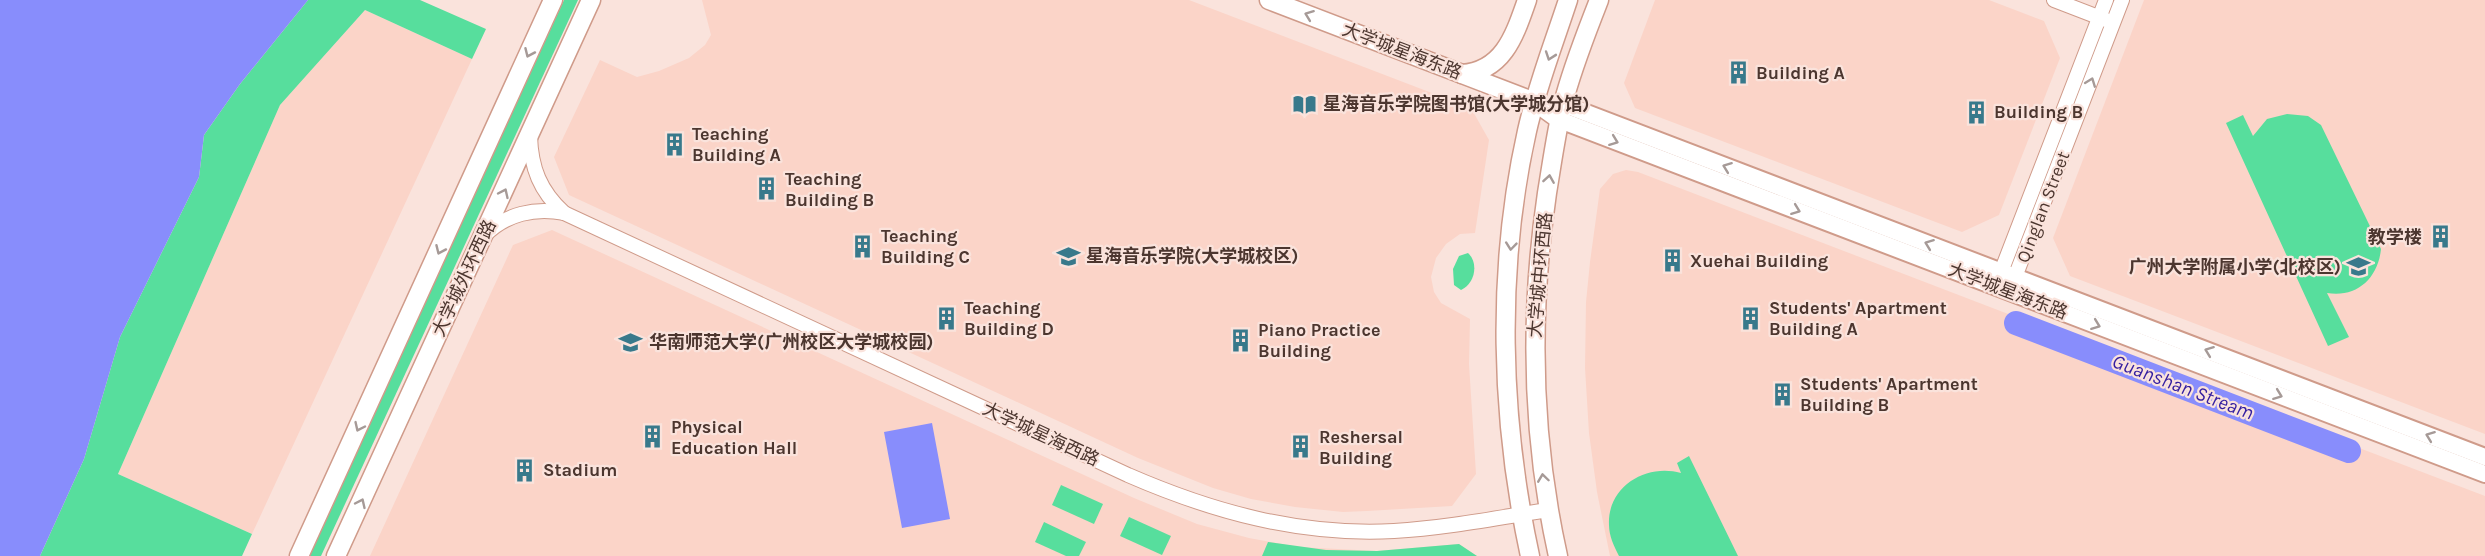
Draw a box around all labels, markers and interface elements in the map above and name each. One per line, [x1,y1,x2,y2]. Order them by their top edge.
one-way arrow [1305,10,1315,23]
street label: 大学城星海东路 [1339,18,1465,84]
one-way arrow [524,47,536,58]
one-way arrow [1544,50,1557,61]
building icon: Building A [1725,60,1751,86]
place label: Building A [1756,62,1845,84]
one-way arrow [2084,78,2096,89]
library icon: 星海音乐学院图书馆(大学城分馆) [1292,91,1318,117]
place label: 星海音乐学院图书馆(大学城分馆) [1323,93,1589,115]
building icon: Building B [1963,99,1989,125]
place label: Building B [1994,101,2083,123]
place label: Teaching Building A [692,123,781,166]
building icon: Teaching Building A [661,131,687,157]
one-way arrow [1609,133,1619,146]
street label: Qinglan Street [2012,148,2074,266]
one-way arrow [1722,162,1733,174]
place label: Teaching Building B [785,168,874,211]
one-way arrow [1543,175,1555,184]
building icon: Teaching Building B [754,176,780,202]
one-way arrow [497,188,509,199]
one-way arrow [1791,203,1801,216]
street label: 大学城中环西路 [1524,211,1556,339]
street label: 大学城外环西路 [427,216,501,340]
building icon: 教学楼 [2427,224,2453,250]
place label: Teaching Building C [881,225,970,268]
place label: 教学楼 [2368,226,2422,248]
building icon: Teaching Building C [850,233,876,259]
one-way arrow [1924,239,1935,251]
one-way arrow [1505,242,1518,251]
school or university icon: 星海音乐学院(大学城校区) [1055,243,1081,269]
one-way arrow [435,244,447,255]
place label: 星海音乐学院(大学城校区) [1086,245,1298,267]
building icon: Xuehai Building [1659,248,1685,274]
place label: Xuehai Building [1690,250,1829,272]
school or university icon: 广州大学附属小学(北校区) [2346,254,2372,280]
place label: 广州大学附属小学(北校区) [2129,256,2341,278]
street label: 大学城星海东路 [1945,258,2071,324]
place label: Teaching Building D [964,297,1054,340]
place label: Students' Apartment Building A [1769,297,1947,340]
building icon: Teaching Building D [933,305,959,331]
building icon: Students' Apartment Building A [1738,305,1764,331]
one-way arrow [2090,318,2101,330]
place label: Piano Practice Building [1258,319,1381,362]
building icon: Piano Practice Building [1227,327,1253,353]
school or university icon: 华南师范大学(广州校区大学城校园) [618,329,644,355]
place label: 华南师范大学(广州校区大学城校园) [649,331,933,353]
one-way arrow [2204,346,2215,359]
water label: Guanshan Stream [2109,349,2257,425]
place label: Students' Apartment Building B [1800,373,1978,416]
building icon: Students' Apartment Building B [1769,381,1795,407]
one-way arrow [2272,388,2283,400]
street label: 大学城星海西路 [979,397,1103,471]
place label: Physical Education Hall [671,416,797,459]
one-way arrow [354,421,366,432]
building icon: Physical Education Hall [640,424,666,450]
place label: Reshersal Building [1319,426,1403,469]
one-way arrow [2426,431,2437,443]
building icon: Reshersal Building [1288,434,1314,460]
building icon: Stadium [512,457,538,483]
place label: Stadium [543,459,617,481]
one-way arrow [1537,473,1550,483]
one-way arrow [353,498,365,509]

